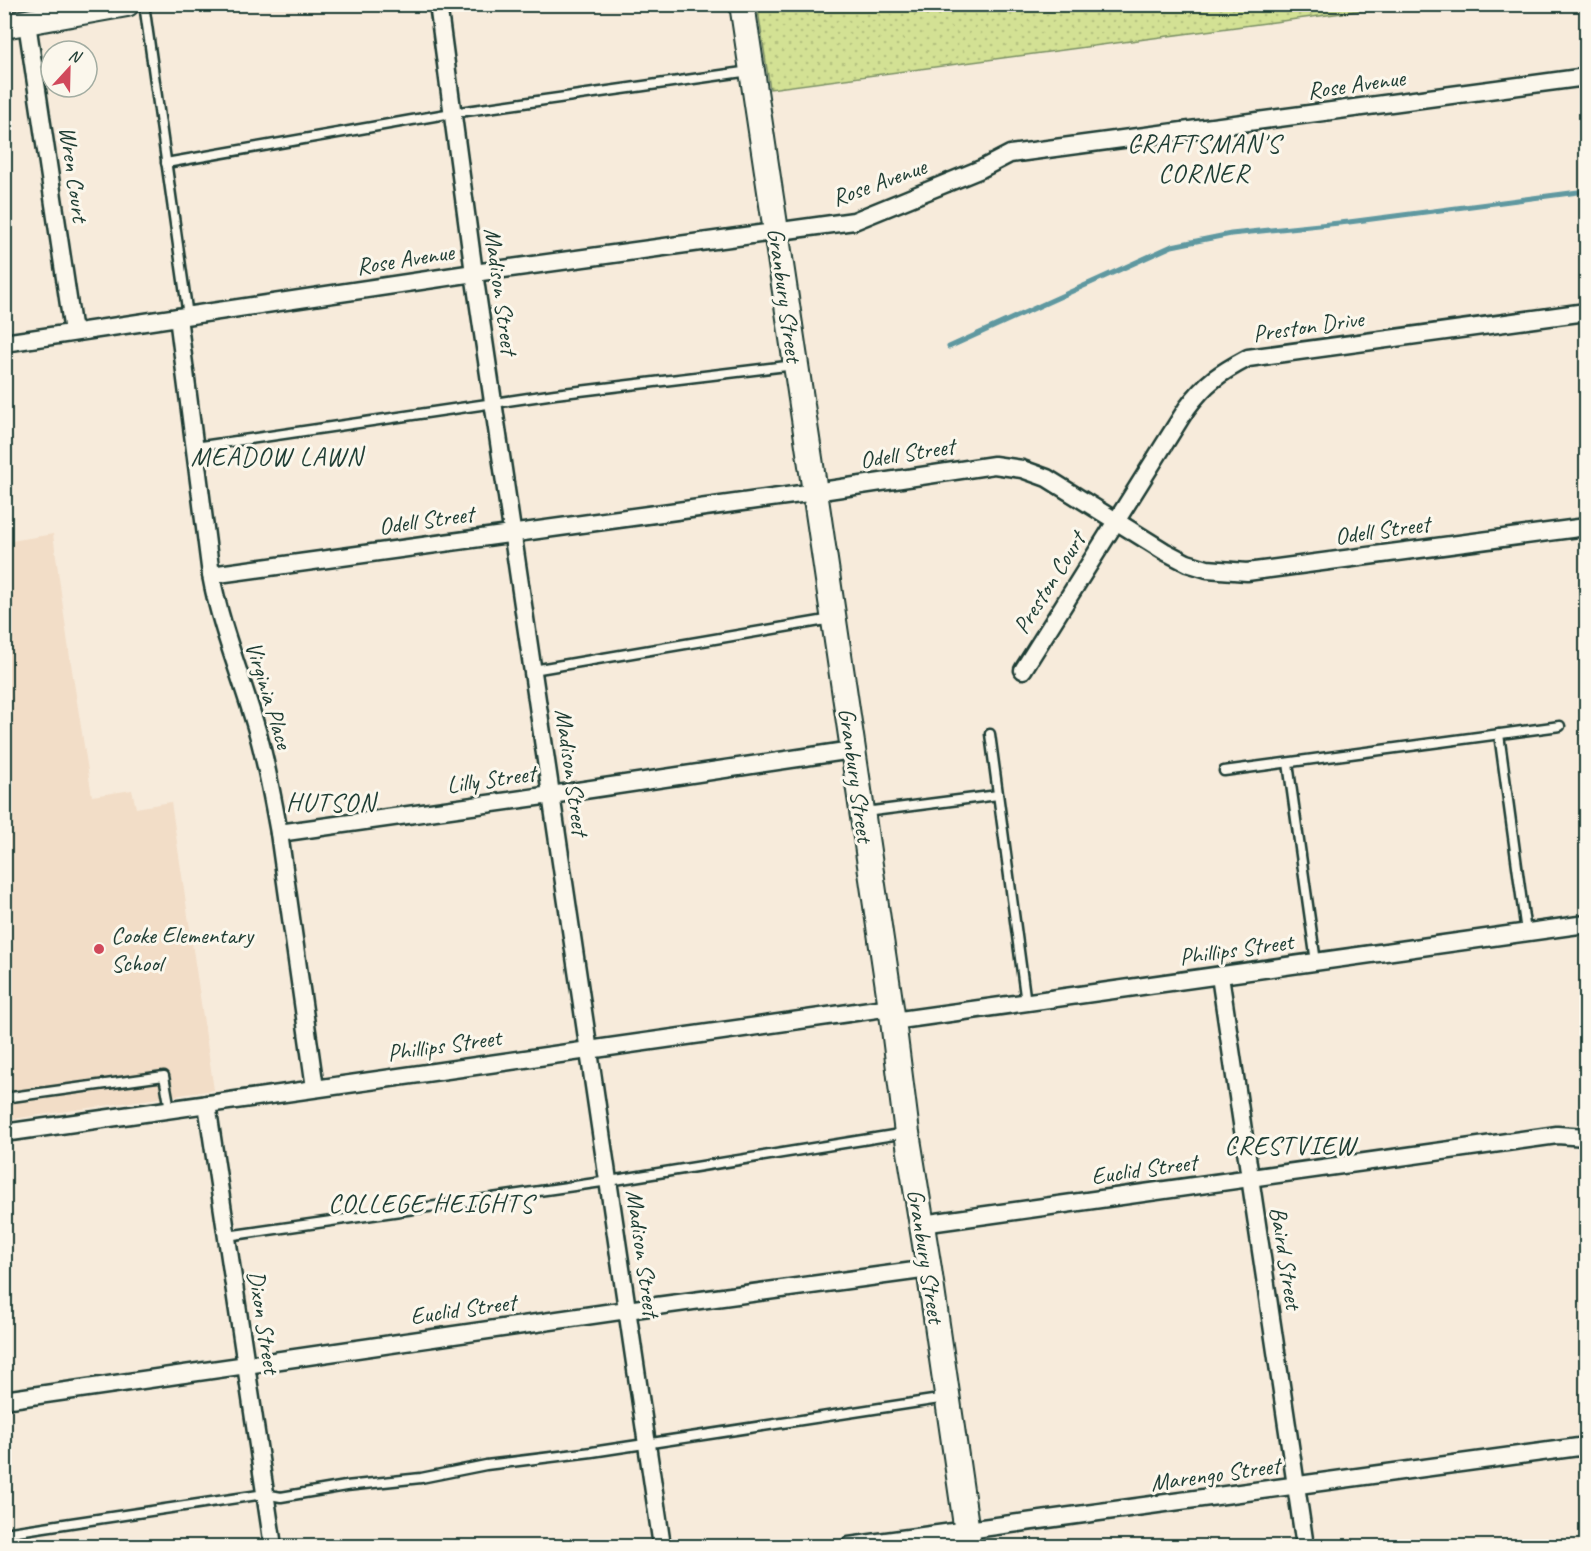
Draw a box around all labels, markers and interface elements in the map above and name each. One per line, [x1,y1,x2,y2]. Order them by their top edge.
north arrow [39,39,99,99]
text: N [66,45,85,68]
street label: Rose Avenue [1305,62,1409,106]
street label: Wren Court [52,124,96,226]
district label: CRAFTSMAN'S CORNER [1127,127,1285,190]
street label: Rose Avenue [828,150,932,213]
street label: Madison Street [477,226,525,359]
street label: Granbury Street [761,226,810,366]
street label: Rose Avenue [354,236,458,281]
street label: Preston Drive [1251,303,1367,349]
street label: Odell Street [858,430,959,475]
district label: MEADOW LAWN [191,440,366,473]
street label: Odell Street [377,498,478,541]
street label: Odell Street [1333,508,1434,551]
street label: Preston Court [1006,524,1094,639]
street label: Virginia Place [238,638,300,754]
street label: Granbury Street [832,706,881,846]
street label: Madison Street [548,707,596,840]
street label: Lilly Street [445,758,540,800]
district label: HUTSON [286,786,379,819]
place label: Cooke Elementary School [111,920,255,978]
street label: Phillips Street [1177,926,1297,972]
marker: Cooke Elementary School [92,942,106,956]
street label: Phillips Street [385,1022,505,1068]
district label: CRESTVIEW [1224,1129,1359,1162]
street label: Euclid Street [1089,1146,1202,1191]
district label: COLLEGE HEIGHTS [328,1187,538,1220]
street label: Granbury Street [901,1187,952,1327]
street label: Madison Street [619,1188,667,1321]
street label: Baird Street [1263,1205,1309,1313]
street label: Dixon Street [241,1268,287,1378]
street label: Euclid Street [408,1286,521,1331]
street label: Marengo Street [1148,1450,1285,1498]

